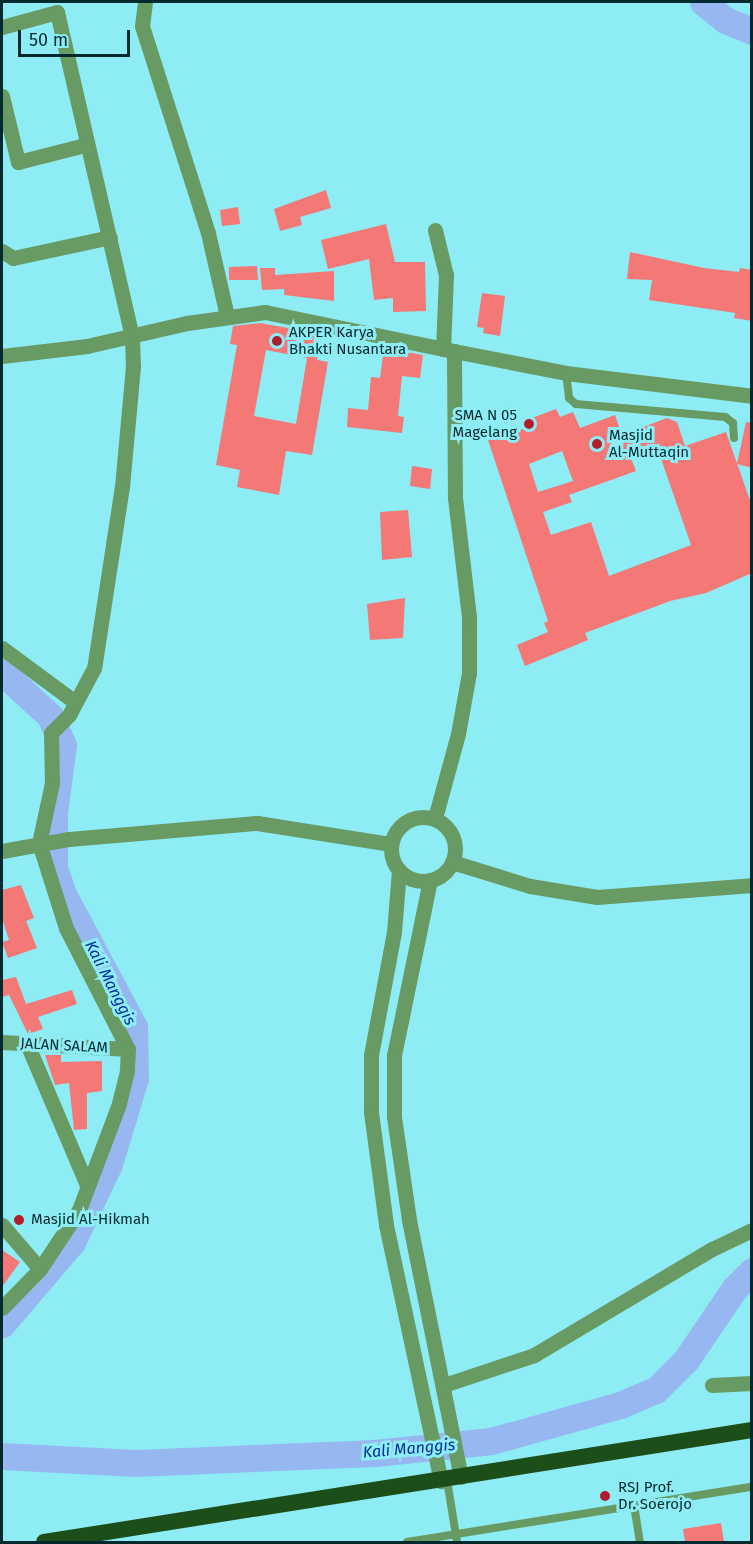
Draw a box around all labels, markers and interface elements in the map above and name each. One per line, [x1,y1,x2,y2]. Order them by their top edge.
scale bar [21,18,134,56]
text: 50 m [29,29,68,51]
place label: AKPER Karya Bhakti Nusantara [289,323,406,358]
marker: AKPER Karya Bhakti Nusantara [270,334,284,348]
place label: SMA N 05 Magelang [453,406,517,441]
marker: SMA N 05 Magelang [522,417,536,431]
place label: Masjid Al-Muttaqin [609,426,689,461]
marker: Masjid Al-Muttaqin [590,437,604,451]
water label: Kali Manggis [80,937,140,1029]
street label: JALAN SALAM [20,1035,108,1057]
place label: Masjid Al-Hikmah [31,1211,150,1229]
marker: Masjid Al-Hikmah [12,1213,26,1227]
water label: Kali Manggis [362,1435,456,1463]
place label: RSJ Prof. Dr. Soerojo [618,1478,692,1513]
marker: RSJ Prof. Dr. Soerojo [596,1487,614,1505]

